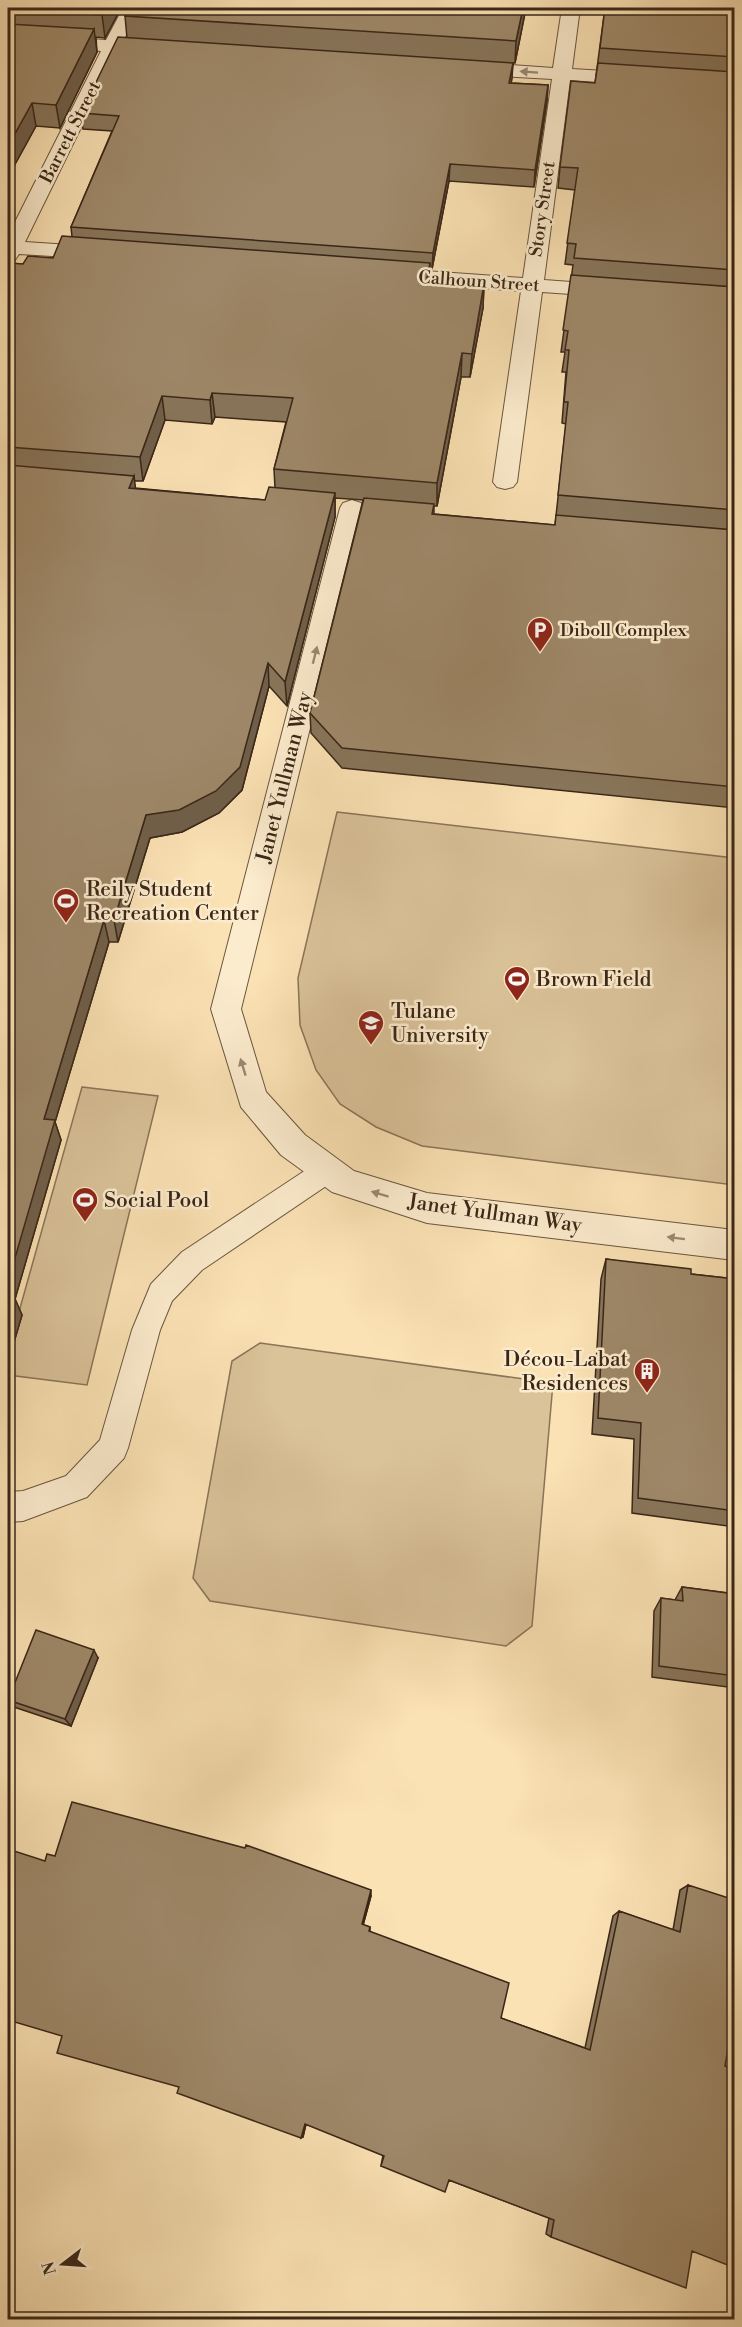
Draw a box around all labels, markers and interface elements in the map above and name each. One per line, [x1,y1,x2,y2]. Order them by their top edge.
one-way arrow [520,67,539,77]
street label: Barrett Street [34,77,106,188]
street label: Story Street [524,159,561,258]
street label: Calhoun Street [418,266,541,297]
parking icon: Diboll Complex [525,615,555,653]
place label: Diboll Complex [560,619,688,642]
one-way arrow [310,646,320,664]
street label: Janet Yullman Way [251,688,319,867]
place label: Reily Student Recreation Center [86,877,259,927]
sports icon: Reily Student Recreation Center [51,886,81,924]
sports icon: Brown Field [502,964,532,1002]
place label: Brown Field [535,967,652,993]
place label: Tulane University [391,999,490,1049]
school or university icon: Tulane University [356,1008,386,1046]
one-way arrow [238,1058,247,1076]
sports icon: Social Pool [70,1185,100,1223]
place label: Social Pool [104,1188,209,1214]
one-way arrow [371,1188,389,1198]
street label: Janet Yullman Way [405,1189,584,1239]
one-way arrow [667,1233,686,1242]
place label: Décou-Labat Residences [504,1347,629,1397]
building icon: Décou-Labat Residences [632,1356,662,1394]
north arrow [33,2234,93,2294]
text: N [38,2259,61,2277]

